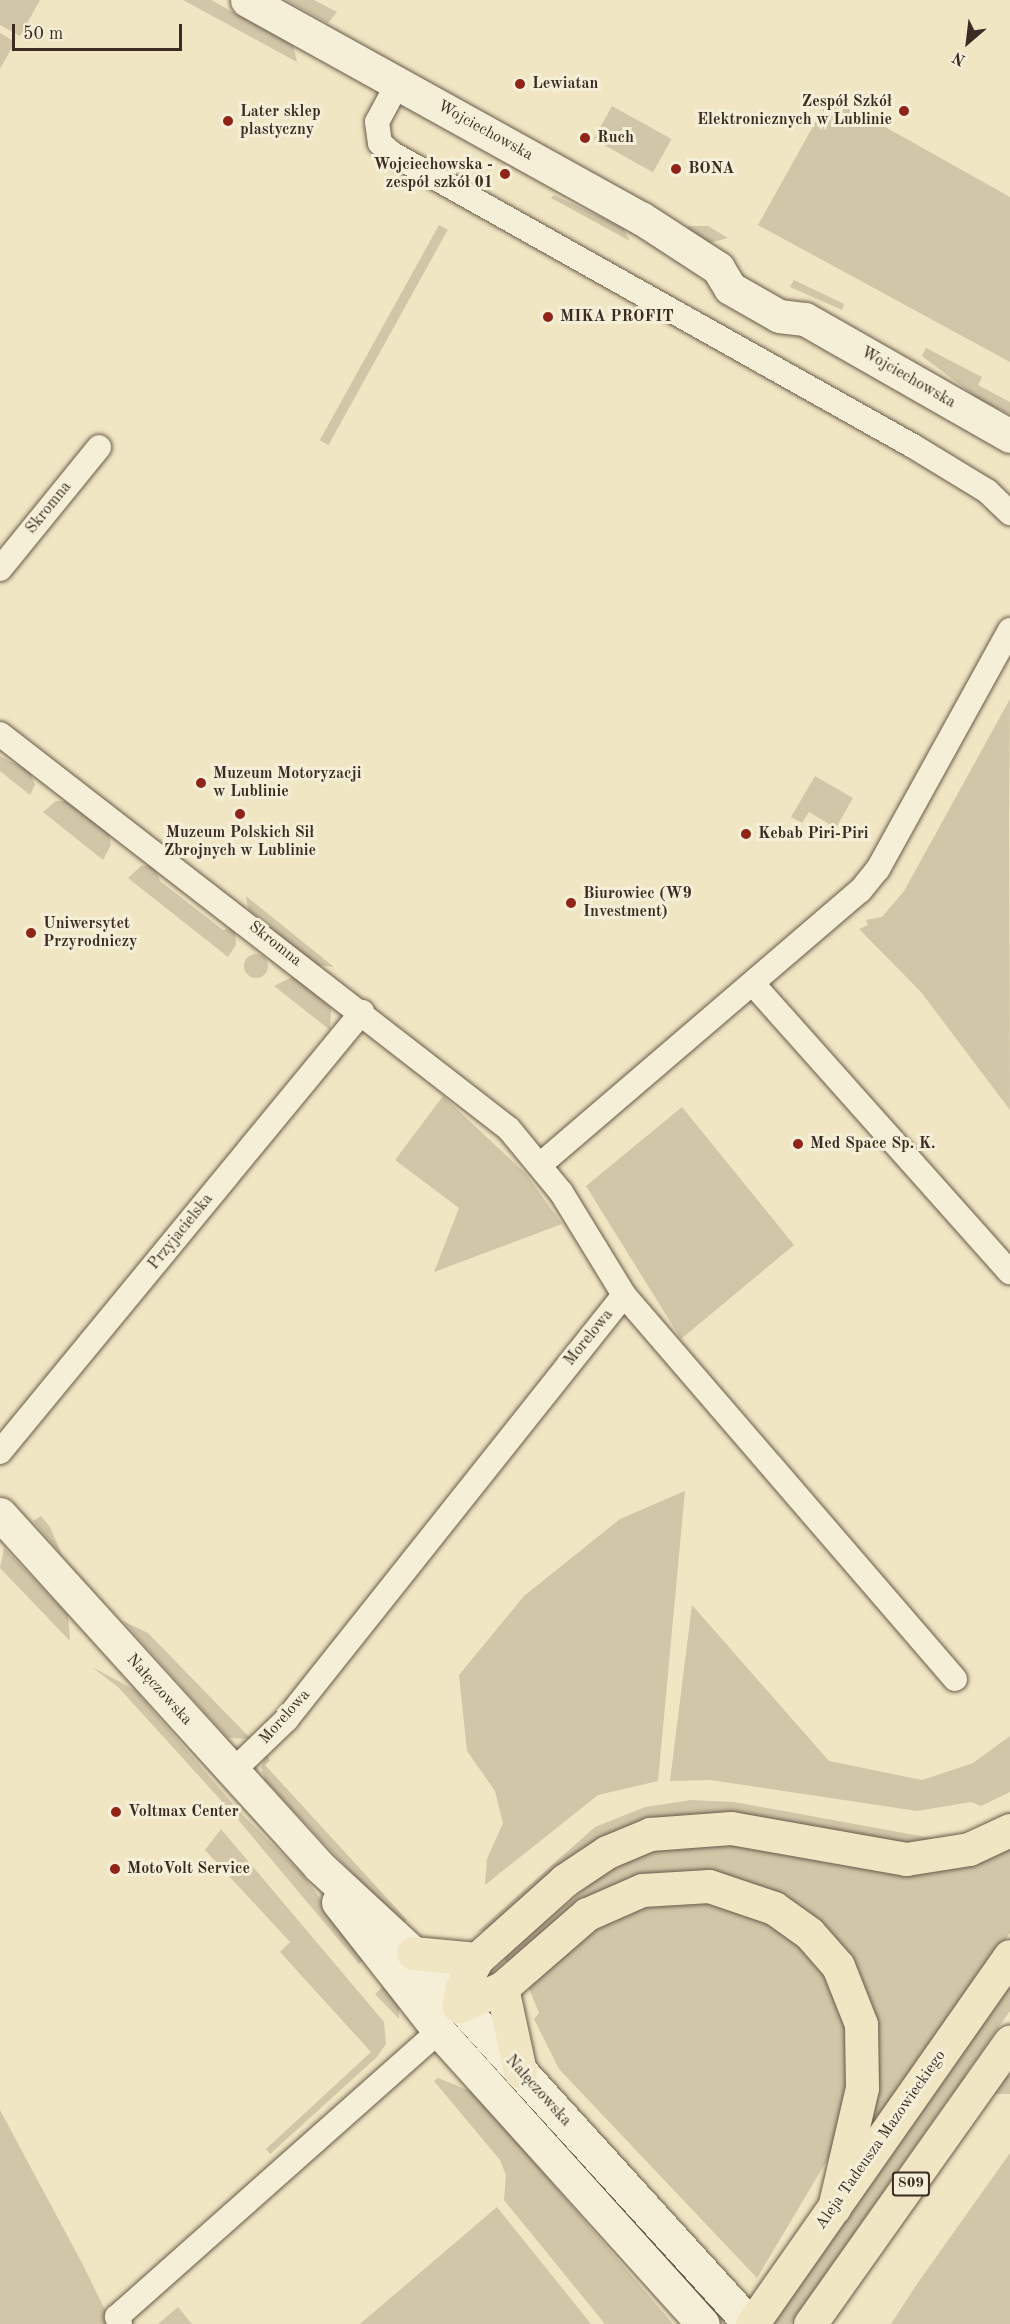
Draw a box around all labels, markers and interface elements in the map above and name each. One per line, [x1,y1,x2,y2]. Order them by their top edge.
scale bar [15,12,184,50]
north arrow [938,12,998,72]
text: 50 m [23,25,63,43]
text: N [950,48,969,68]
place label: Lewiatan [532,74,598,94]
marker: Lewiatan [513,77,527,91]
place label: Zespół Szkół Elektronicznych w Lublinie [697,92,892,130]
street label: Wojciechowska [434,97,536,165]
place label: Later sklep plastyczny [240,102,321,140]
marker: Zespół Szkół Elektronicznych w Lublinie [897,104,911,118]
marker: Later sklep plastyczny [221,114,235,128]
place label: Ruch [597,128,634,148]
marker: Ruch [578,131,592,145]
place label: Wojciechowska - zespół szkół 01 [373,155,493,193]
place label: BONA [688,159,734,179]
marker: BONA [669,162,683,176]
marker: Wojciechowska - zespół szkół 01 [498,167,512,181]
place label: MIKA PROFIT [560,307,674,327]
marker: MIKA PROFIT [541,310,555,324]
street label: Wojciechowska [857,343,959,413]
street label: Skromna [22,478,76,538]
place label: Muzeum Motoryzacji w Lublinie [213,764,361,802]
marker: Muzeum Motoryzacji w Lublinie [194,776,208,790]
marker: Muzeum Polskich Sił Zbrojnych w Lublinie [233,807,247,821]
place label: Muzeum Polskich Sił Zbrojnych w Lublinie [164,823,316,861]
place label: Kebab Piri-Piri [758,824,869,844]
marker: Kebab Piri-Piri [739,827,753,841]
place label: Biurowiec (W9 Investment) [583,884,692,922]
marker: Biurowiec (W9 Investment) [564,896,578,910]
place label: Uniwersytet Przyrodniczy [43,914,137,952]
street label: Skromna [245,917,305,971]
marker: Uniwersytet Przyrodniczy [24,926,38,940]
place label: Med Space Sp. K. [810,1134,936,1154]
marker: Med Space Sp. K. [791,1137,805,1151]
street label: Przyjacielska [145,1190,217,1274]
street label: Morelowa [560,1306,618,1370]
street label: Nałęczowska [122,1650,196,1730]
street label: Morelowa [255,1686,315,1748]
place label: Voltmax Center [128,1802,239,1822]
marker: Voltmax Center [109,1805,123,1819]
place label: MotoVolt Service [127,1859,250,1879]
marker: MotoVolt Service [108,1862,122,1876]
street label: Aleja Tadeusza Mazowieckiego [812,2047,950,2233]
street label: Nałęczowska [501,2051,575,2131]
road number: 809 [892,2172,930,2196]

